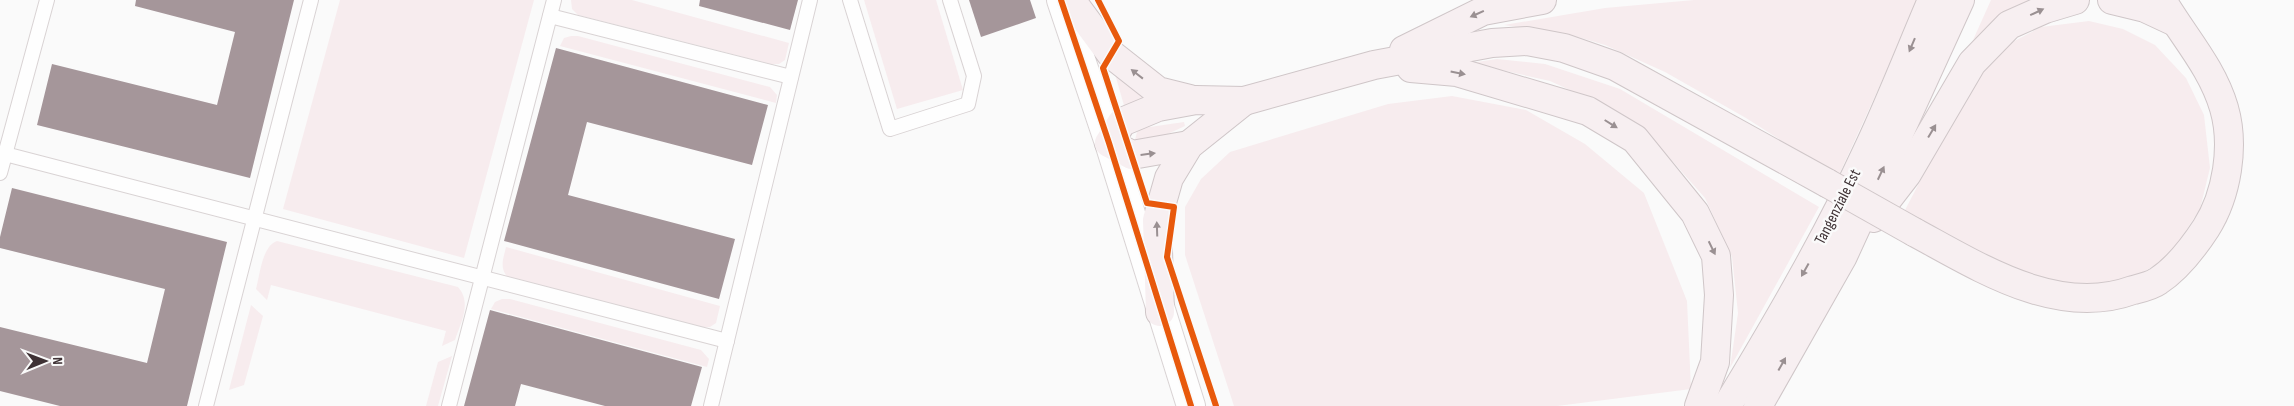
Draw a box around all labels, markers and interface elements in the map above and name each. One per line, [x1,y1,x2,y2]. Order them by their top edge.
one-way arrow [2030,8,2044,16]
one-way arrow [1470,10,1485,19]
one-way arrow [1908,38,1916,52]
one-way arrow [1131,69,1144,80]
one-way arrow [1450,69,1465,77]
one-way arrow [1604,120,1617,129]
one-way arrow [1927,125,1936,138]
one-way arrow [1140,149,1156,157]
street label: Tangenziale Est [1811,166,1865,248]
one-way arrow [1877,166,1885,180]
one-way arrow [1153,220,1161,236]
one-way arrow [1708,241,1716,255]
one-way arrow [1801,263,1809,278]
north arrow [20,336,70,386]
text: N [49,357,66,365]
one-way arrow [1778,357,1787,370]

